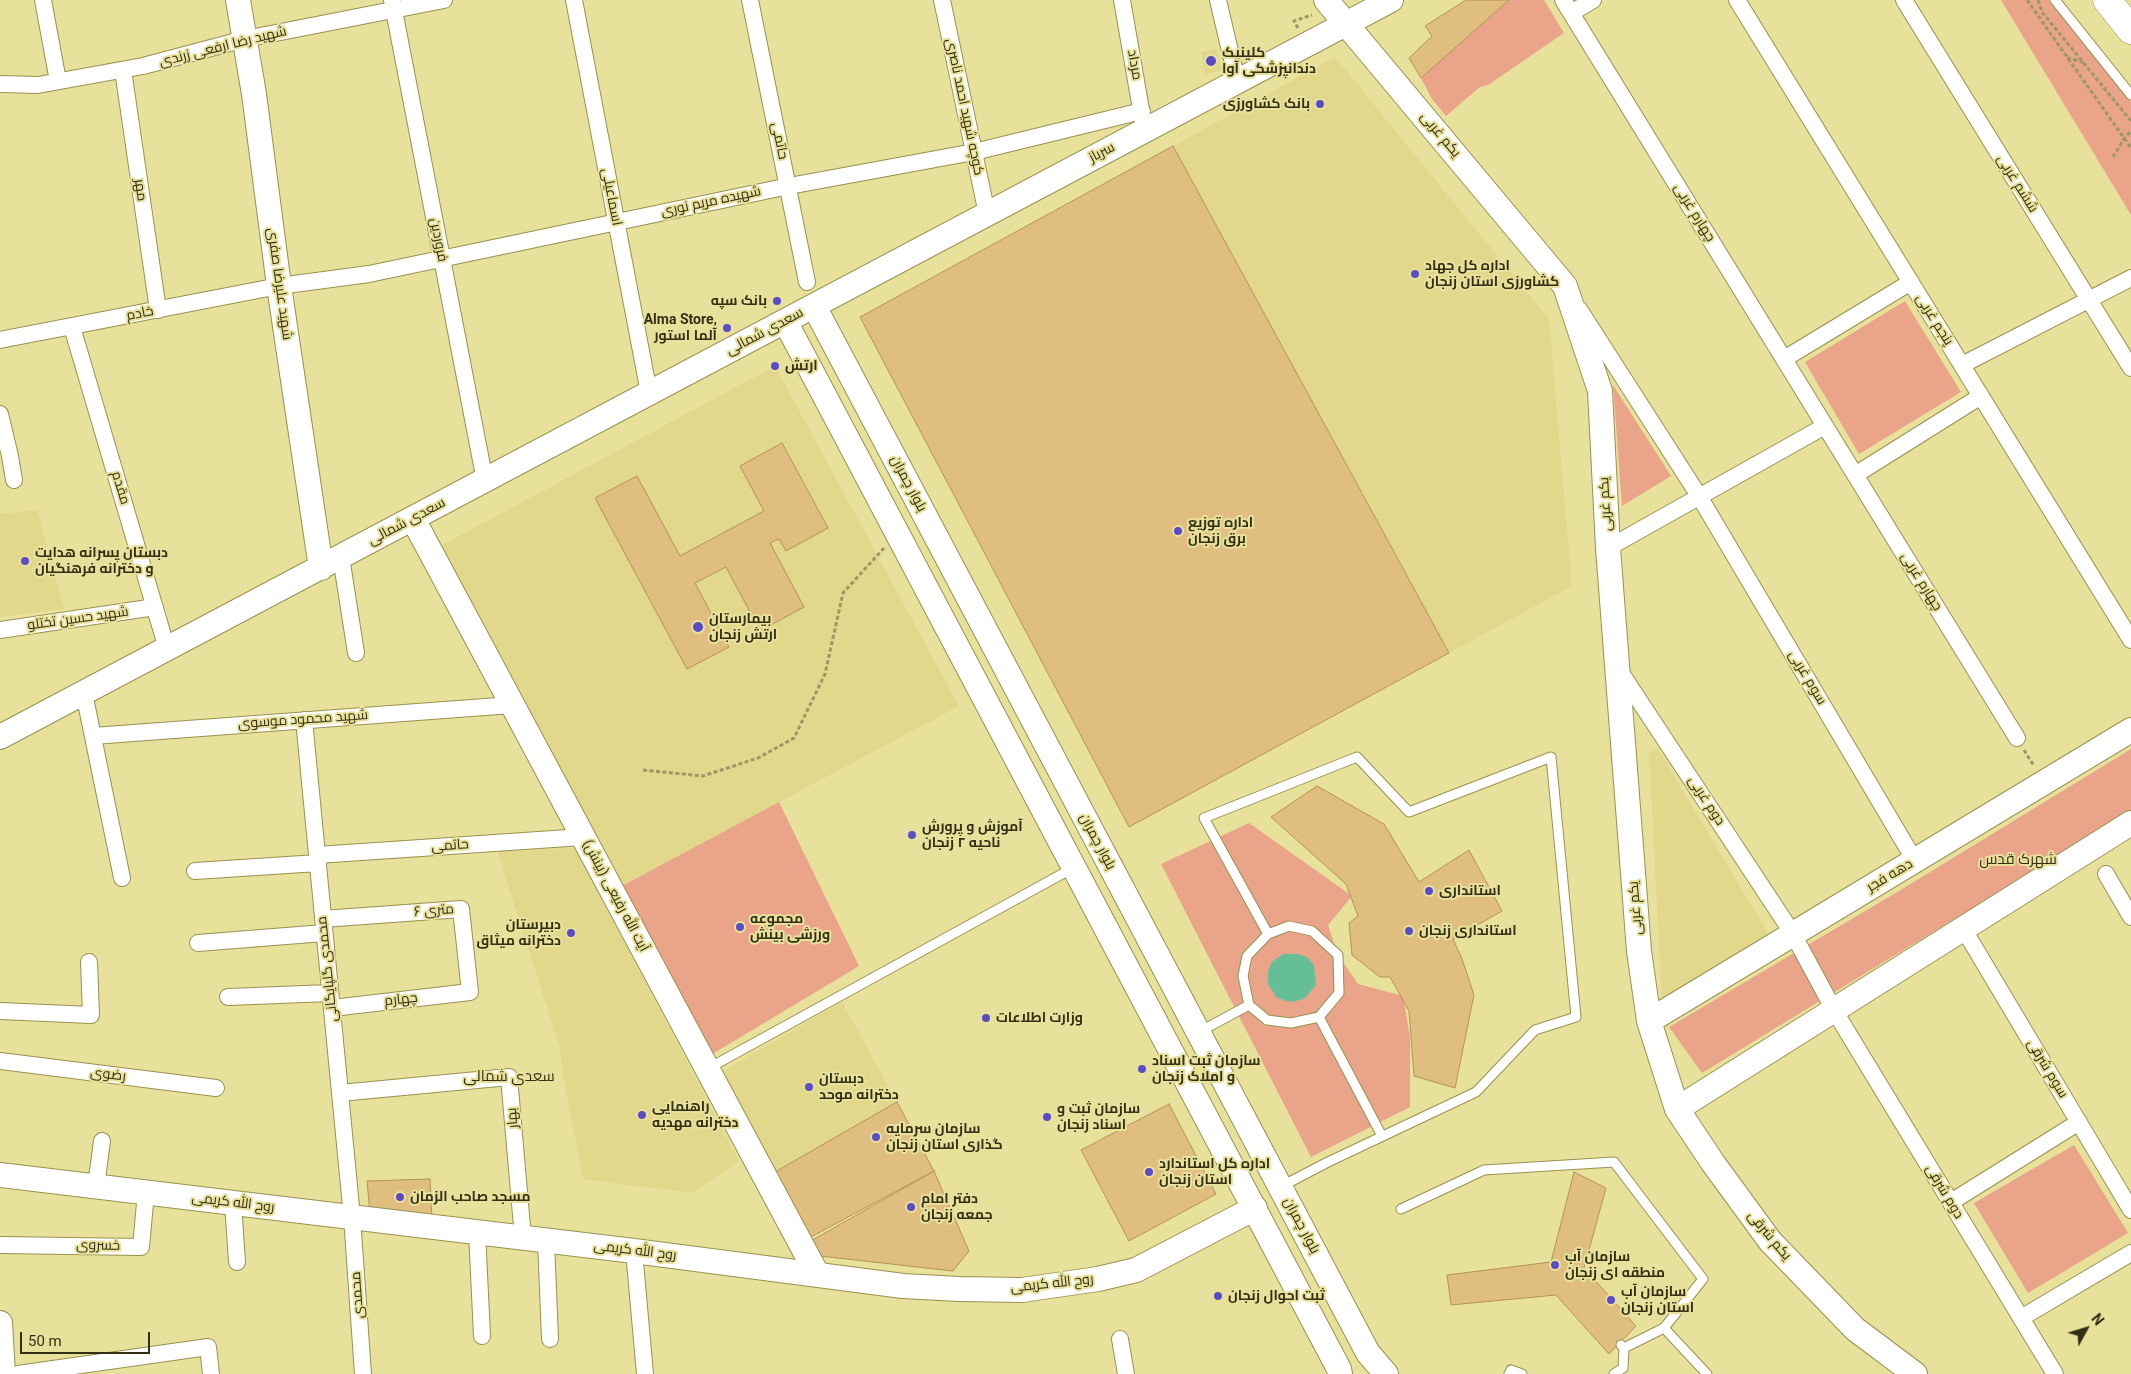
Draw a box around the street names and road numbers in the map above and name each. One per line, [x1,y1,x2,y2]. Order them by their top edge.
street label: شهید رضا ارفعی زرندی [158,23,288,71]
street label: کوچه شهید احمد ناصری [941,37,987,177]
street label: مرداد [1123,49,1145,81]
street label: یکم غربی [1416,109,1464,161]
street label: حاتمی [767,121,791,161]
street label: سرباز [1086,139,1118,167]
street label: ششم غربی [1993,152,2041,216]
street label: اسماعیلی [597,167,625,227]
street label: مهر [130,178,150,202]
street label: چهارم غربی [1669,181,1719,245]
street label: شهیده مریم نوری [659,183,763,221]
street label: فروردین [426,217,450,263]
street label: شهید علیرضا صفری [263,227,295,341]
street label: پنجم غربی [1912,291,1956,349]
street label: خادم [125,303,155,325]
street label: سعدی شمالی [723,305,807,359]
street label: بلوار چمران [886,453,930,515]
street label: مقدم [107,469,133,507]
street label: یکم غربی [1596,476,1616,532]
street label: سعدی شمالی [365,495,449,549]
street label: چهارم غربی [1896,550,1946,614]
street label: شهید حسین تختلو [26,604,130,634]
street label: سوم غربی [1784,648,1830,708]
street label: شهید محمود موسوی [237,707,369,733]
street label: دوم غربی [1684,773,1728,829]
street label: بلوار چمران [1075,811,1119,873]
street label: حاتمی [431,836,469,856]
street label: آیت الله رفیعی (بینش) [578,837,652,955]
street label: دهه فجر [1864,856,1916,896]
street label: یکم غربی [1626,880,1646,936]
street label: ۶ متری [413,901,455,921]
street label: محمدی گلپایگانی [314,915,342,1023]
street label: چهارم [383,990,419,1010]
street label: سوم شرقی [2023,1037,2071,1101]
street label: رضوی [89,1064,127,1086]
street label: بهار [504,1107,522,1129]
street label: دوم شرقی [1921,1162,1967,1222]
street label: روح الله کریمی [191,1190,275,1216]
street label: بلوار چمران [1279,1195,1323,1257]
street label: یکم شرقی [1744,1208,1794,1264]
street label: خسروی [76,1237,120,1255]
street label: روح الله کریمی [593,1238,677,1264]
street label: محمدی [348,1271,368,1319]
street label: روح الله کریمی [1010,1271,1094,1297]

